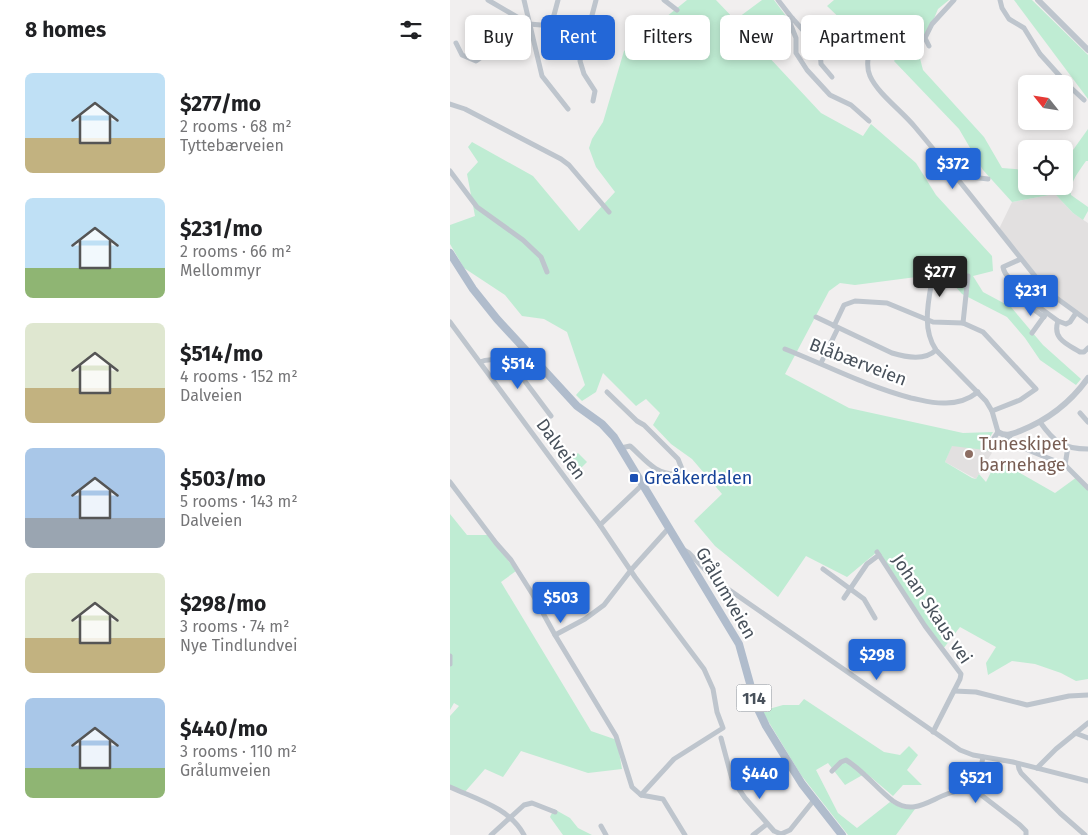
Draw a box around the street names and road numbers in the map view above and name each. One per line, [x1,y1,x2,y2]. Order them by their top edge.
street label: Blåbærveien [806,333,910,391]
street label: Dalveien [531,414,591,484]
street label: Grålumveien [691,543,761,643]
street label: Johan Skaus vei [887,550,977,668]
road number: 114 [736,684,772,711]

